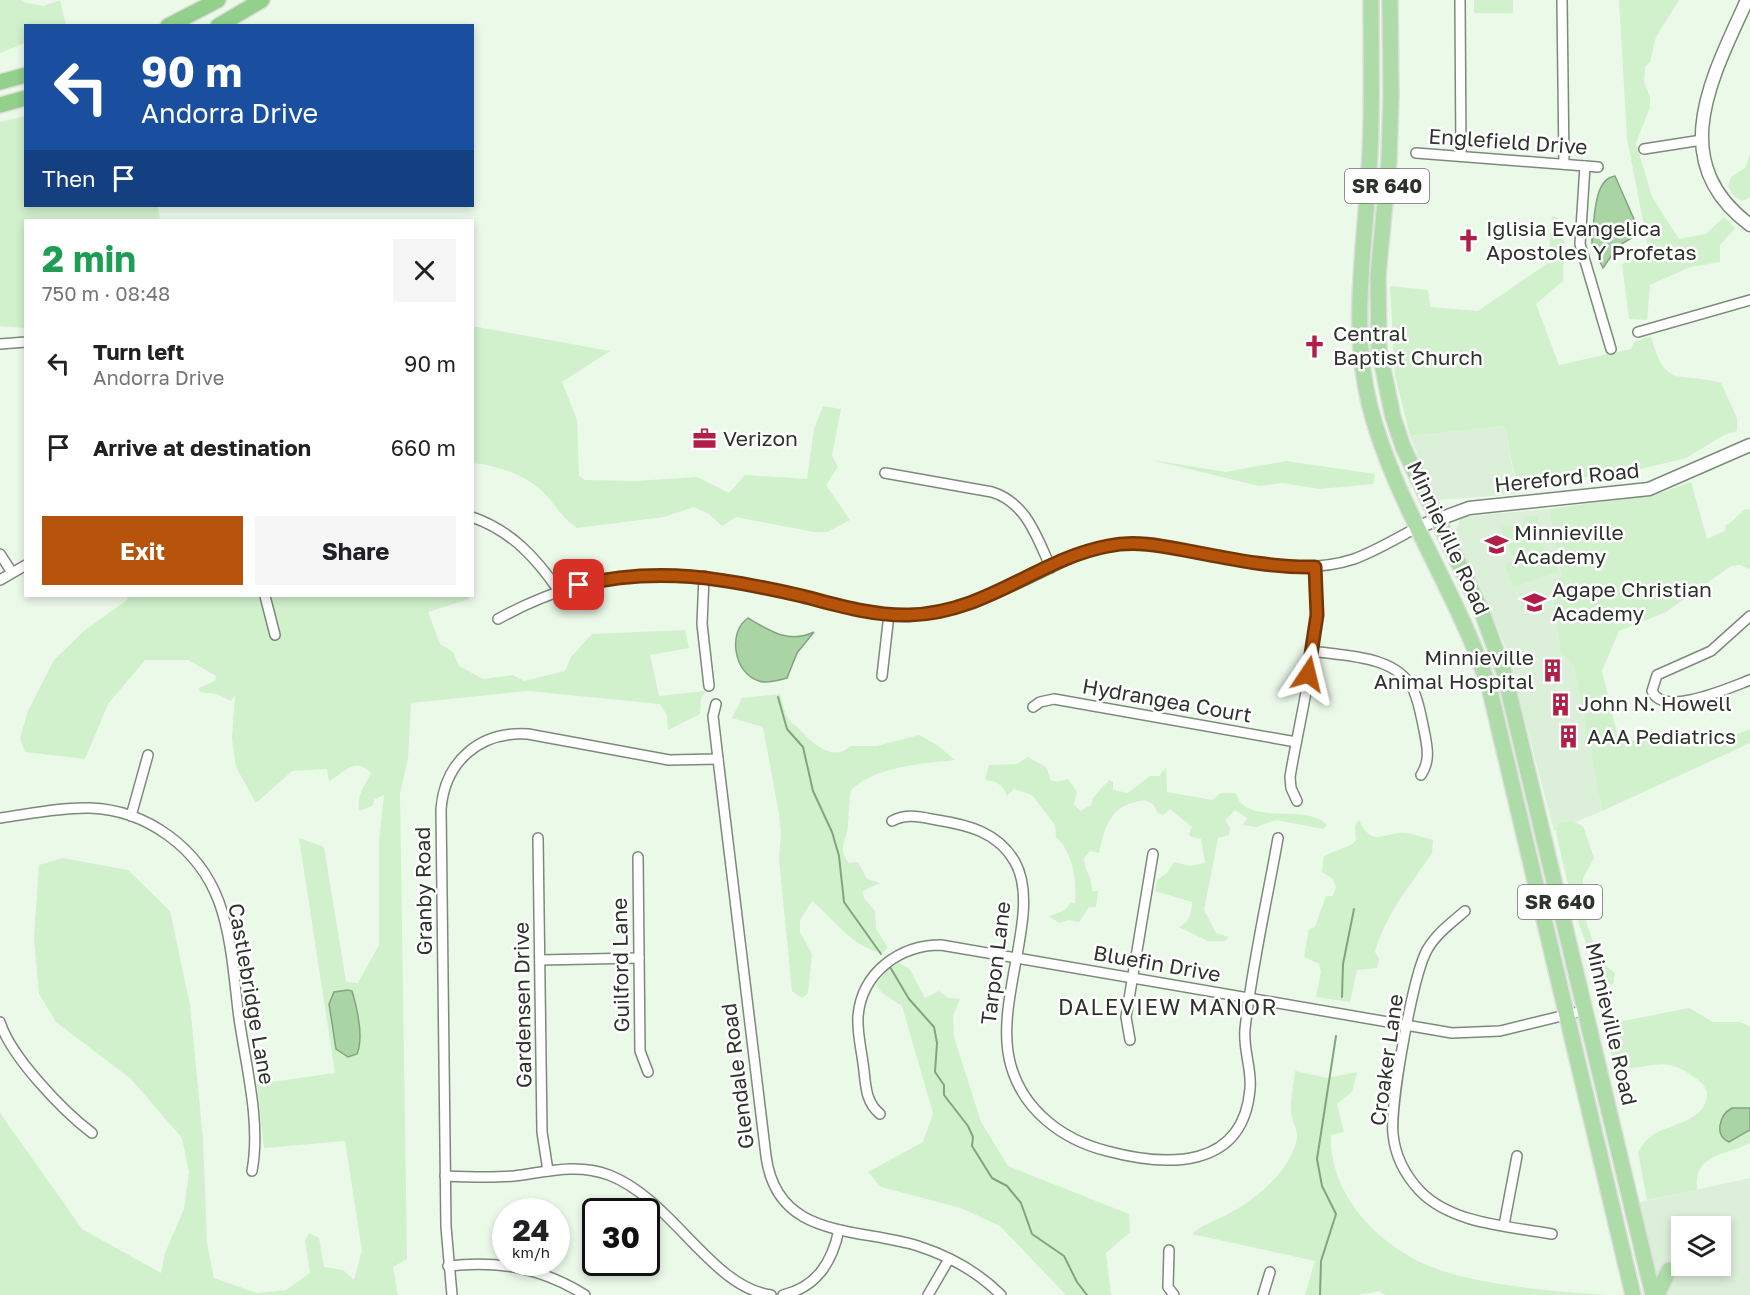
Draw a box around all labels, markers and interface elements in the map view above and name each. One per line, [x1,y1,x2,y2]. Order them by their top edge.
text: 90 m [141,46,242,96]
icon: left [42,48,120,126]
text: Andorra Drive [141,97,318,129]
street label: Englefield Drive [1428,122,1588,160]
icon: arrive [107,162,140,195]
text: Then [42,165,95,192]
road number: SR 640 [1345,169,1429,203]
place label: Iglisia Evangelica Apostoles Y Profetas [1486,215,1697,265]
church icon: Iglisia Evangelica Apostoles Y Profetas [1455,228,1481,254]
text: 2 min [42,237,136,280]
button: close [393,239,456,302]
text: 750 m · 08:48 [42,281,170,305]
place label: Central Baptist Church [1333,320,1483,370]
church icon: Central Baptist Church [1302,333,1328,359]
text: Turn left [93,338,184,365]
icon: left [42,347,75,380]
text: 90 m [404,350,456,377]
text: Andorra Drive [93,365,224,389]
place label: Verizon [723,425,798,451]
office icon: Verizon [692,426,718,452]
icon: arrive [42,431,75,464]
text: Arrive at destination [93,434,311,461]
text: 660 m [391,434,456,461]
street label: Hereford Road [1493,456,1641,498]
street label: Minnieville Road [1402,457,1496,618]
button: Exit [42,516,243,585]
button: Share [255,516,456,585]
place label: Minnieville Academy [1514,519,1624,569]
school or university icon: Minnieville Academy [1483,532,1509,558]
pin [553,559,604,610]
icon: arrive [562,568,595,601]
place label: Agape Christian Academy [1552,576,1712,626]
school or university icon: Agape Christian Academy [1521,589,1547,615]
position arrow [1276,642,1340,706]
place label: Minnieville Animal Hospital [1374,644,1534,694]
building icon: Minnieville Animal Hospital [1539,657,1565,683]
street label: Hydrangea Court [1080,672,1254,728]
place label: John N. Howell [1578,690,1732,716]
building icon: John N. Howell [1547,691,1573,717]
place label: AAA Pediatrics [1587,723,1736,749]
building icon: AAA Pediatrics [1556,724,1582,750]
street label: Granby Road [409,827,437,956]
road number: SR 640 [1518,885,1602,919]
street label: Guilford Lane [606,897,634,1033]
street label: Tarpon Lane [975,900,1015,1026]
street label: Castlebridge Lane [223,901,281,1086]
street label: Gardensen Drive [508,922,536,1088]
street label: Bluefin Drive [1091,939,1223,987]
street label: Minnieville Road [1581,940,1643,1108]
street label: Croaker Lane [1364,992,1408,1127]
district label: DALEVIEW MANOR [1058,993,1278,1020]
street label: Glendale Road [715,1002,759,1150]
speed limit sign: 30 [582,1198,660,1276]
text: 24 [512,1212,550,1248]
map controls [1671,1216,1731,1276]
button: layers [1671,1216,1731,1276]
text: km/h [512,1243,550,1261]

